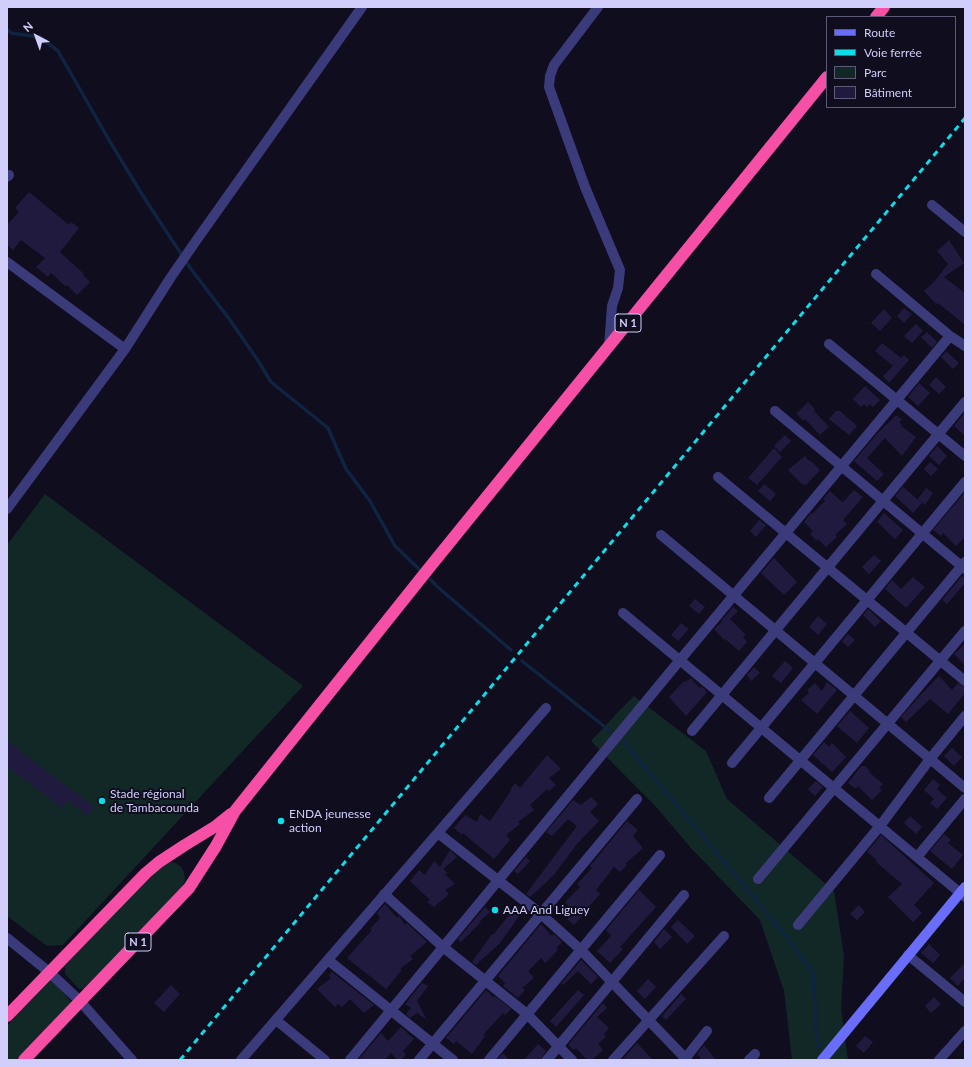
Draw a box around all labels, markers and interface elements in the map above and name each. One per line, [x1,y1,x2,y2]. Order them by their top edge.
north arrow [16,16,56,56]
legend [826,16,956,108]
text: N [20,19,35,34]
text: Route [864,25,895,40]
text: Voie ferrée [864,45,922,60]
text: Parc [864,65,887,80]
text: Bâtiment [864,85,912,100]
road number: N 1 [615,314,641,332]
place label: Stade régional de Tambacounda [110,787,199,815]
marker: Stade régional de Tambacounda [97,796,107,806]
place label: ENDA jeunesse action [289,807,371,835]
marker: ENDA jeunesse action [276,816,286,826]
place label: AAA And Liguey [503,903,589,917]
marker: AAA And Liguey [490,905,500,915]
road number: N 1 [125,933,151,951]

